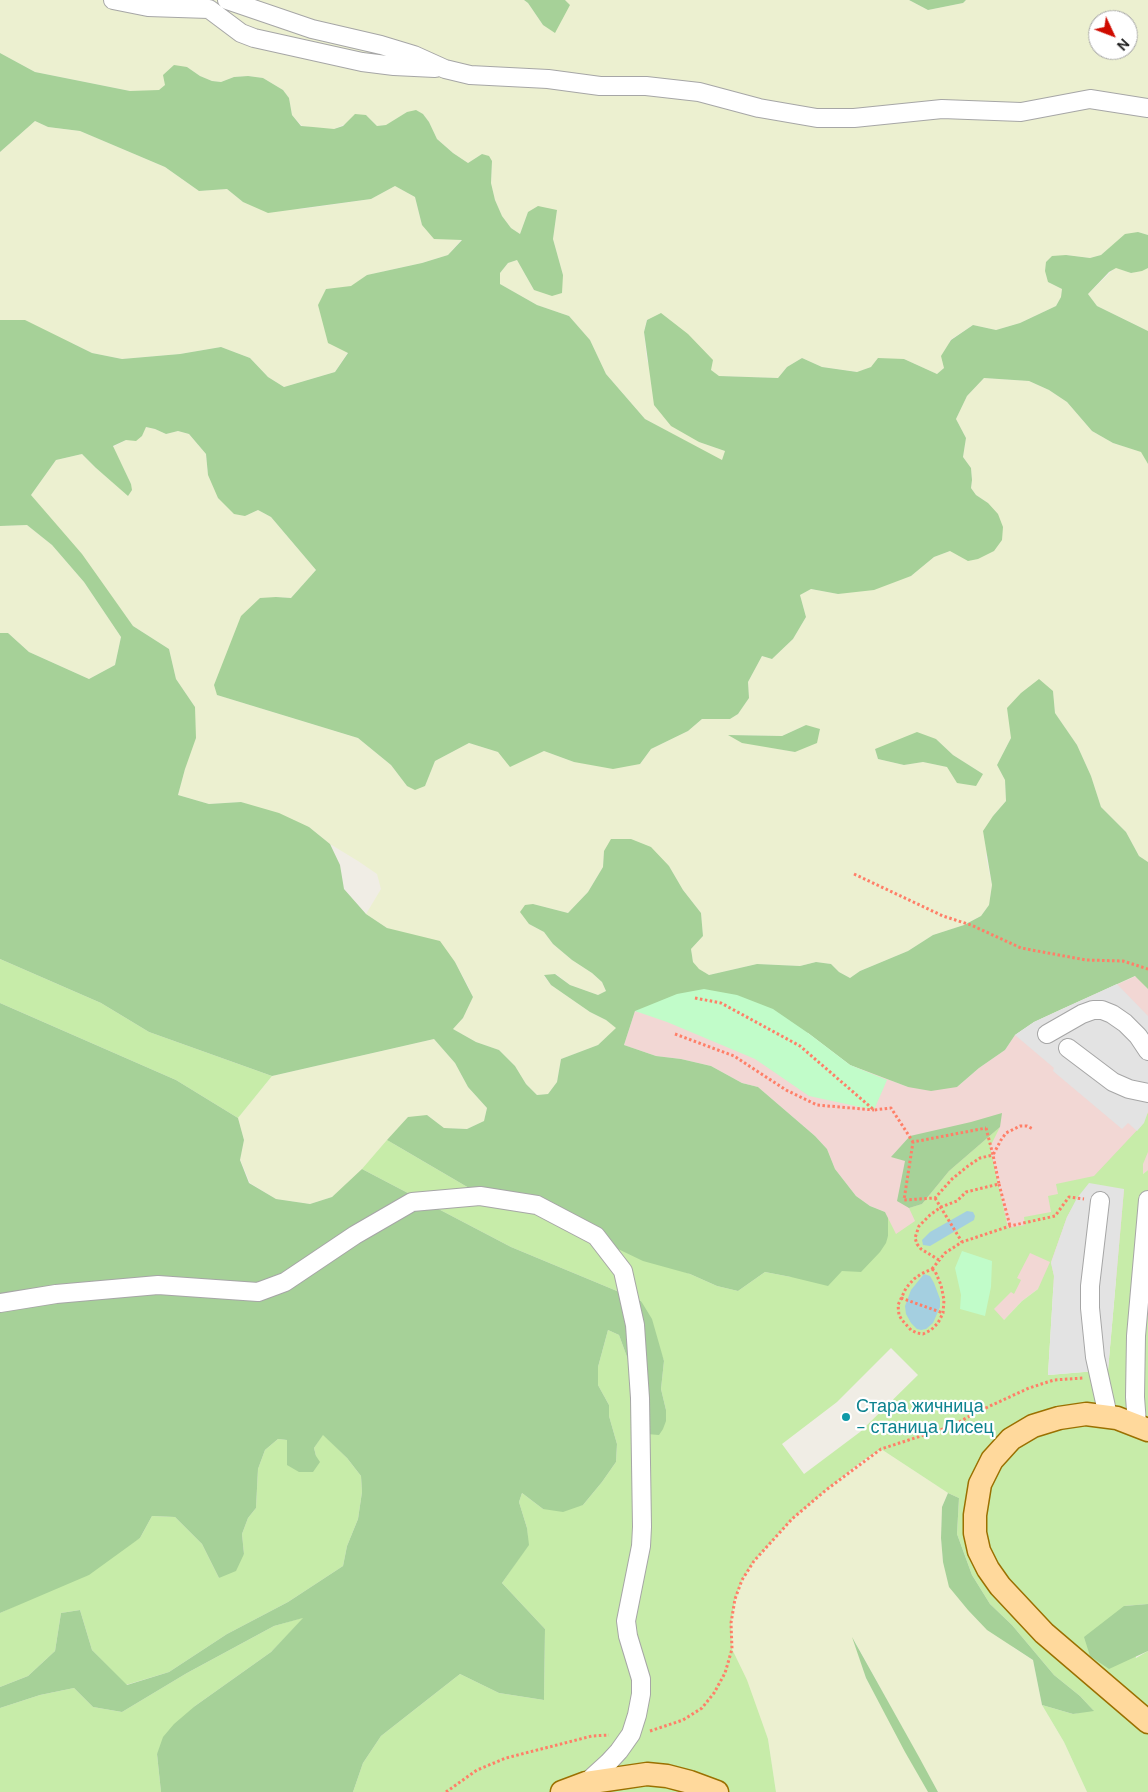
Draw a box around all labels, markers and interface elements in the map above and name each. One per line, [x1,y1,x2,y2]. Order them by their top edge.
north arrow [1088,10,1138,60]
text: N [1113,35,1133,54]
place label: Стара жичница - станица Лисец [856,1396,994,1438]
marker: Стара жичница - станица Лисец [840,1411,852,1423]

